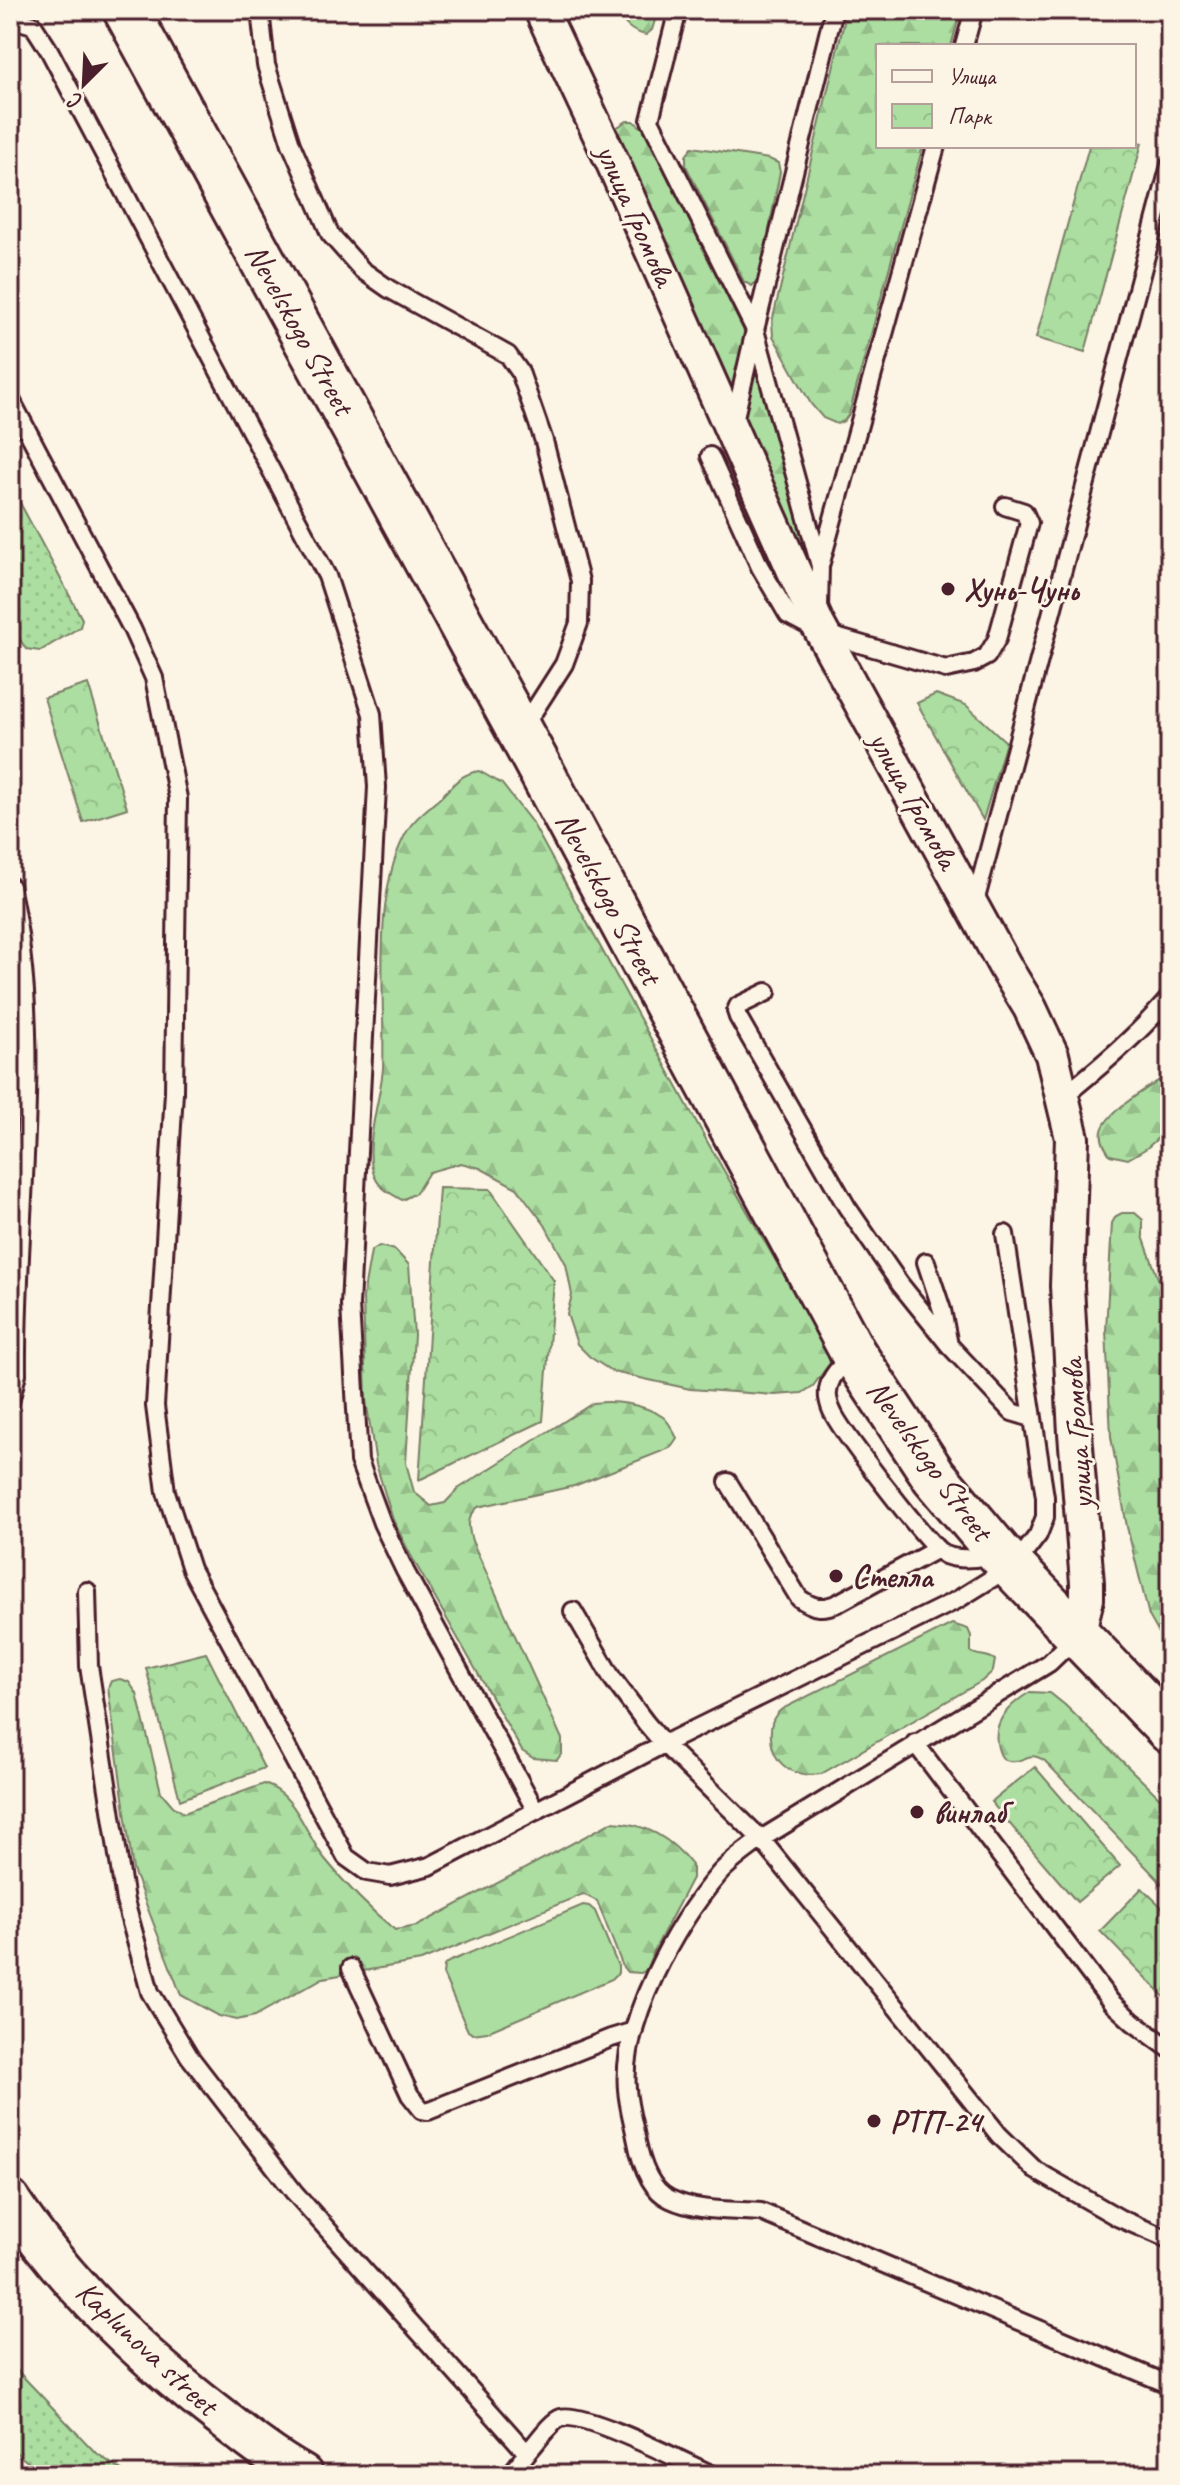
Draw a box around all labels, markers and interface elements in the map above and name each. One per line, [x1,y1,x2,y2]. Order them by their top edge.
north arrow [44,44,124,124]
legend [876,44,1136,148]
text: Улица [948,61,997,91]
text: С [63,85,87,116]
text: Парк [948,101,993,131]
street label: улица Громова [586,136,687,295]
street label: Nevelskogo Street [236,236,366,425]
place label: Хунь-Чунь [964,569,1081,610]
marker: Хунь-Чунь [939,580,957,598]
street label: улица Громова [858,722,970,879]
street label: Nevelskogo Street [546,805,673,994]
street label: улица Громова [1051,1354,1103,1513]
street label: Nevelskogo Street [858,1371,1004,1552]
place label: Стелла [852,1556,935,1597]
marker: Стелла [827,1567,845,1585]
place label: винлаб [933,1792,1015,1833]
marker: винлаб [908,1803,926,1821]
place label: РТП-24 [890,2101,985,2142]
marker: РТП-24 [865,2112,883,2130]
street label: Kaplunova street [67,2272,229,2427]

